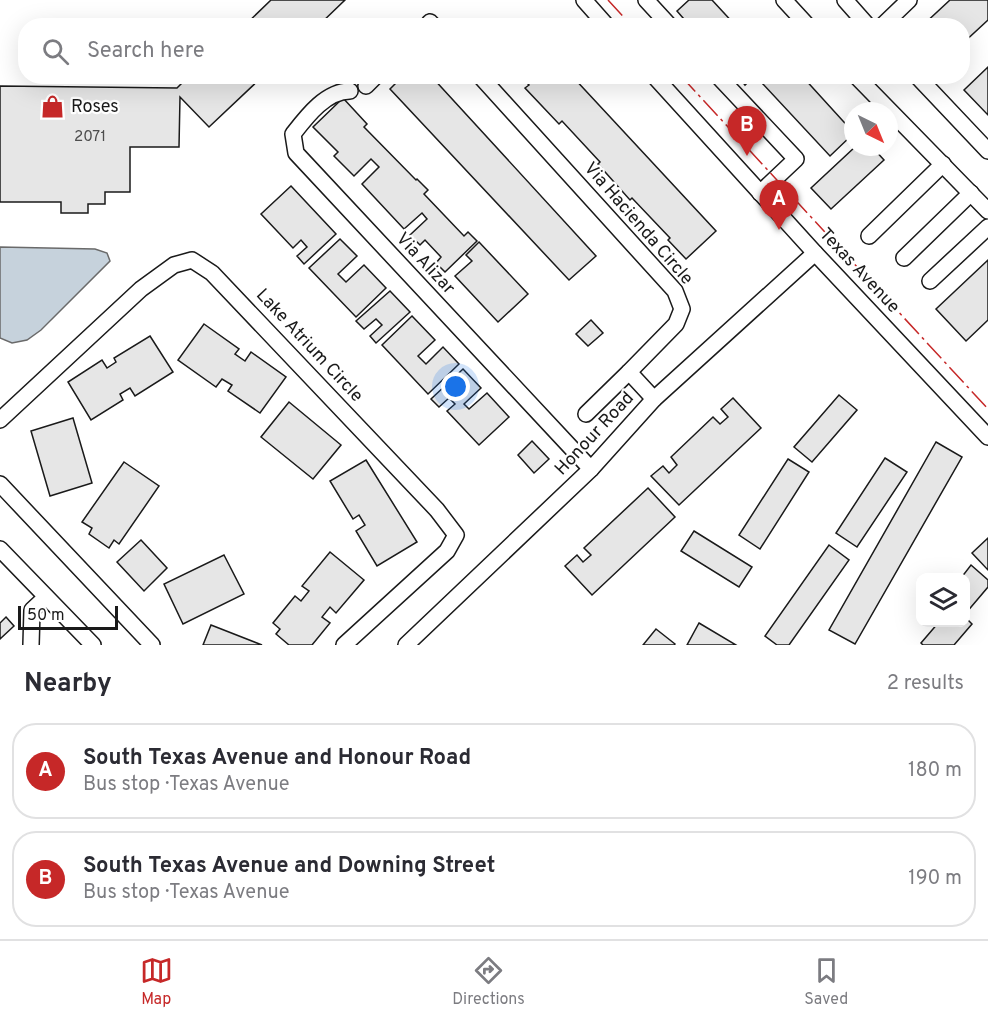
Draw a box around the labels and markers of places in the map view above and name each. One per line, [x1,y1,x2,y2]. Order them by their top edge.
shop icon: Roses [40,94,66,120]
place label: Roses [71,96,119,119]
pin: B [728,106,766,156]
pin: A [760,180,798,230]

